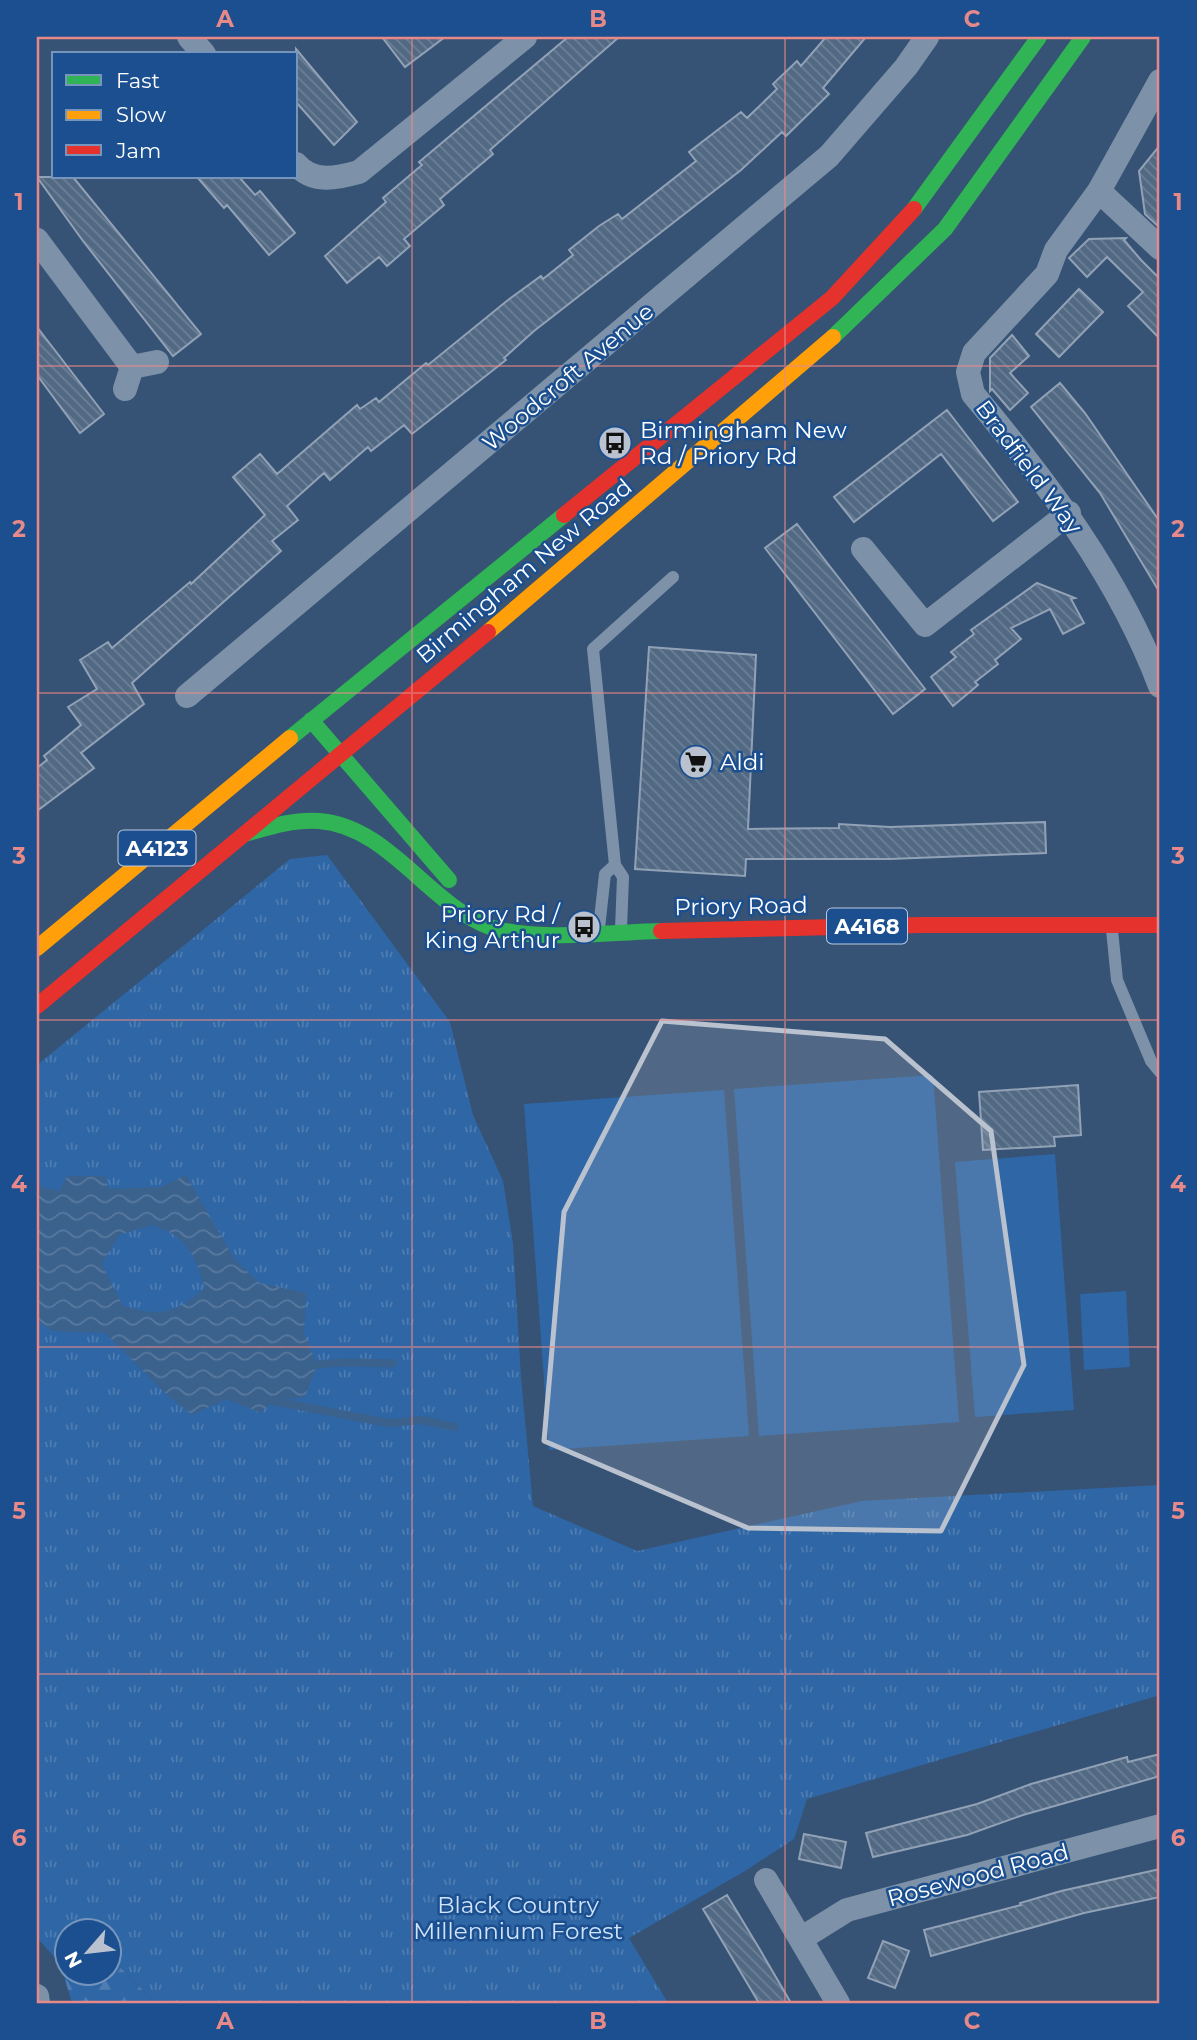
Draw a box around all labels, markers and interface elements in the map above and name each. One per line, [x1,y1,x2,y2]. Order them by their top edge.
text: A [215,5,234,33]
text: B [589,5,607,33]
text: C [964,5,981,33]
legend [52,52,298,178]
text: Fast [116,68,160,93]
text: Slow [116,102,166,127]
text: Jam [115,138,161,163]
text: 1 [14,188,24,216]
text: 1 [1173,188,1183,216]
street label: Woodcroft Avenue [477,297,659,457]
street label: Bradfield Way [970,395,1089,540]
place label: Birmingham New Rd / Priory Rd [640,416,847,470]
bus stop icon: Birmingham New Rd / Priory Rd [596,424,634,462]
street label: Birmingham New Road [411,473,637,669]
text: 2 [12,515,26,543]
text: 2 [1171,515,1185,543]
supermarket icon: Aldi [677,743,715,781]
place label: Aldi [720,748,764,776]
road number: A4123 [118,830,196,866]
text: 3 [11,842,26,870]
text: 3 [1170,842,1185,870]
street label: Priory Road [674,891,808,921]
place label: Priory Rd / King Arthur [425,900,561,954]
bus stop icon: Priory Rd / King Arthur [565,908,603,946]
road number: A4168 [827,908,907,944]
text: 4 [11,1170,27,1198]
text: 4 [1170,1170,1186,1198]
text: 5 [12,1497,26,1525]
text: 5 [1171,1497,1185,1525]
text: 6 [12,1824,27,1852]
text: 6 [1171,1824,1186,1852]
street label: Rosewood Road [884,1837,1072,1913]
park label: Black Country Millennium Forest [413,1891,623,1945]
north arrow [52,1918,122,1988]
text: N [60,1948,87,1972]
text: A [215,2007,234,2035]
text: B [589,2007,607,2035]
text: C [964,2007,981,2035]

